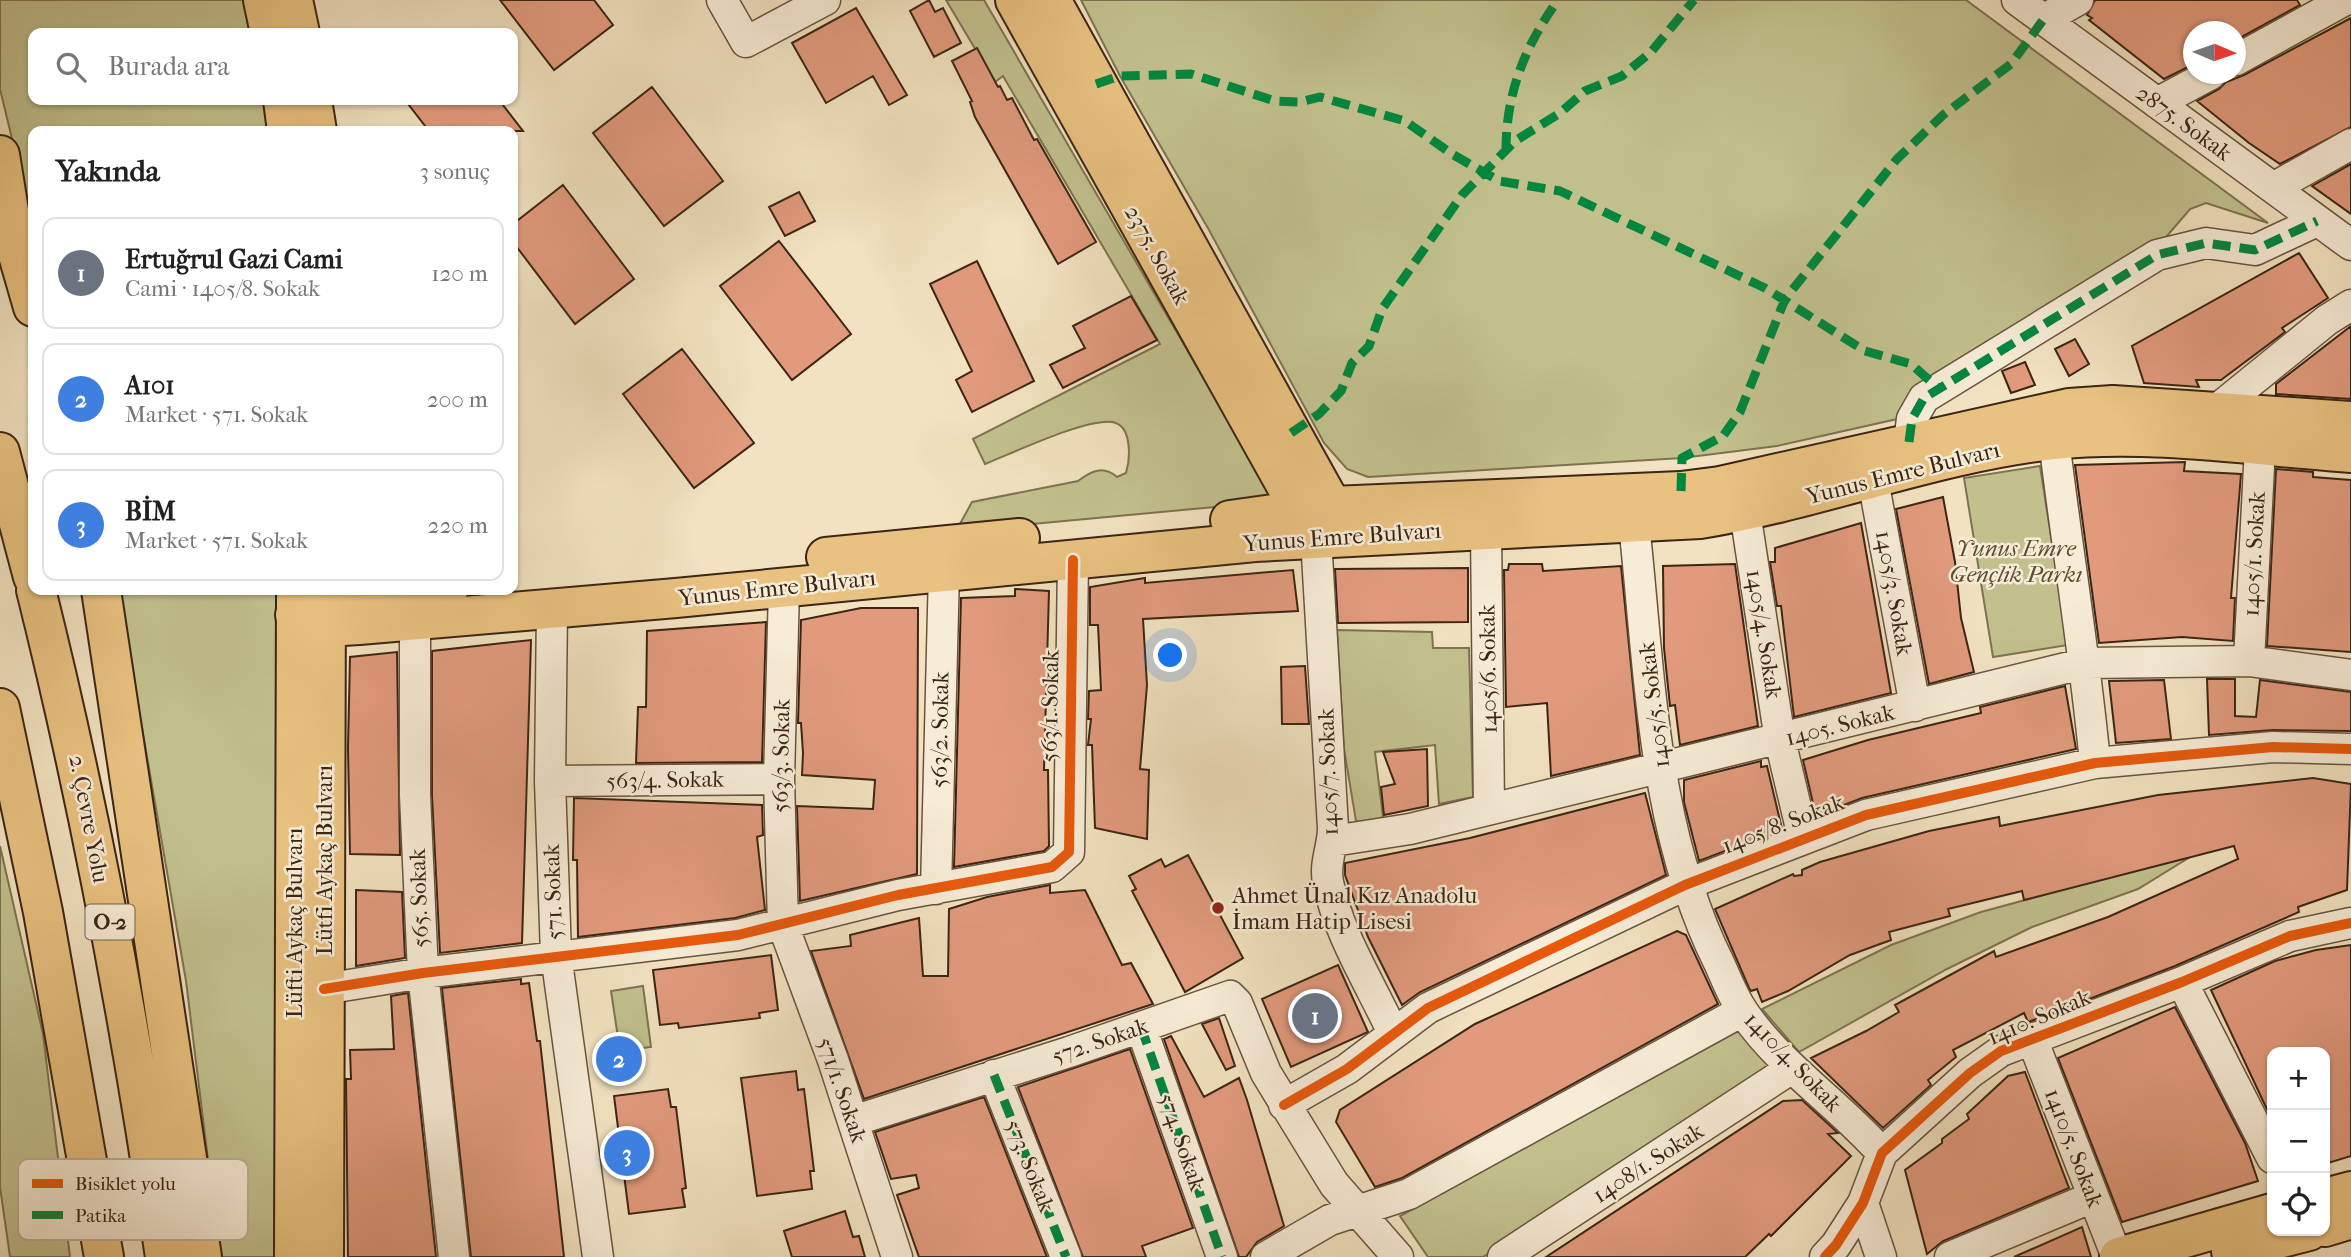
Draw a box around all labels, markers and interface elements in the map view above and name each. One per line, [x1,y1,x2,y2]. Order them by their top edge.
north arrow [2183,21,2246,84]
search box [28,28,518,105]
icon: search [52,48,90,86]
text: Burada ara [108,51,230,82]
street label: 2875. Sokak [2131,79,2238,167]
text: Yakında [56,154,160,189]
text: 3 sonuç [419,158,490,185]
street label: 2375. Sokak [1119,201,1196,310]
text: Ertuğrul Gazi Cami [125,244,343,275]
text: 1 [77,260,85,287]
text: 120 m [431,260,488,287]
text: Cami · 1405/8. Sokak [125,275,320,302]
text: A101 [125,370,174,401]
text: 2 [75,386,87,413]
text: 200 m [427,386,488,413]
text: Market · 571. Sokak [125,401,308,428]
street label: Yunus Emre Bulvarı [1803,436,2003,510]
street label: 1405/1. Sokak [2237,490,2271,617]
text: BİM [125,496,176,527]
text: 3 [76,512,86,539]
text: 220 m [428,512,488,539]
street label: Yunus Emre Bulvarı [1241,517,1442,557]
text: Market · 571. Sokak [125,527,308,554]
street label: 1405/3. Sokak [1870,528,1918,659]
park label: Yunus Emre Gençlik Parkı [1950,535,2083,588]
street label: Yunus Emre Bulvarı [676,564,877,612]
street label: 1405/4. Sokak [1740,567,1788,702]
street label: 1405/6. Sokak [1473,603,1503,734]
your location [1153,638,1187,672]
street label: 1405/5. Sokak [1633,639,1675,770]
street label: 563/1. Sokak [1036,648,1065,763]
street label: 563/2. Sokak [925,670,955,788]
street label: 563/3. Sokak [767,698,796,813]
street label: 1405. Sokak [1783,698,1898,752]
street label: 1405/7. Sokak [1312,707,1344,836]
street label: 2. Çevre Yolu [63,753,115,885]
street label: Lütfi Aykaç Bulvarı [311,765,338,955]
street label: 563/4. Sokak [606,765,725,795]
street label: 1405/8. Sokak [1718,788,1849,860]
street label: Lüfti Aykaç Bulvarı [281,828,308,1018]
street label: 571. Sokak [538,842,568,941]
street label: 565. Sokak [404,847,434,948]
place label: Ahmet Ünal Kız Anadolu İmam Hatip Lisesi [1231,882,1477,935]
marker: Ahmet Ünal Kız Anadolu İmam Hatip Lisesi [1210,900,1226,916]
road number: O-2 [86,904,134,940]
street label: 1410. Sokak [1983,983,2096,1051]
pin: 1 [1292,990,1338,1042]
street label: 1410/4. Sokak [1739,1006,1848,1119]
street label: 572. Sokak [1048,1012,1153,1070]
pin: 2 [596,1033,642,1085]
street label: 571/1. Sokak [811,1034,873,1148]
map controls [2267,1047,2330,1236]
button: + [2267,1047,2330,1110]
street label: 1410/5. Sokak [2039,1085,2109,1212]
street label: 574. Sokak [1153,1090,1212,1196]
button: − [2267,1110,2330,1173]
street label: 573. Sokak [999,1116,1061,1217]
street label: 1408/1. Sokak [1587,1117,1710,1209]
pin: 3 [604,1127,650,1179]
legend [18,1159,248,1240]
text: Bisiklet yolu [75,1173,176,1195]
button: locate [2267,1173,2330,1236]
text: Patika [75,1205,126,1227]

